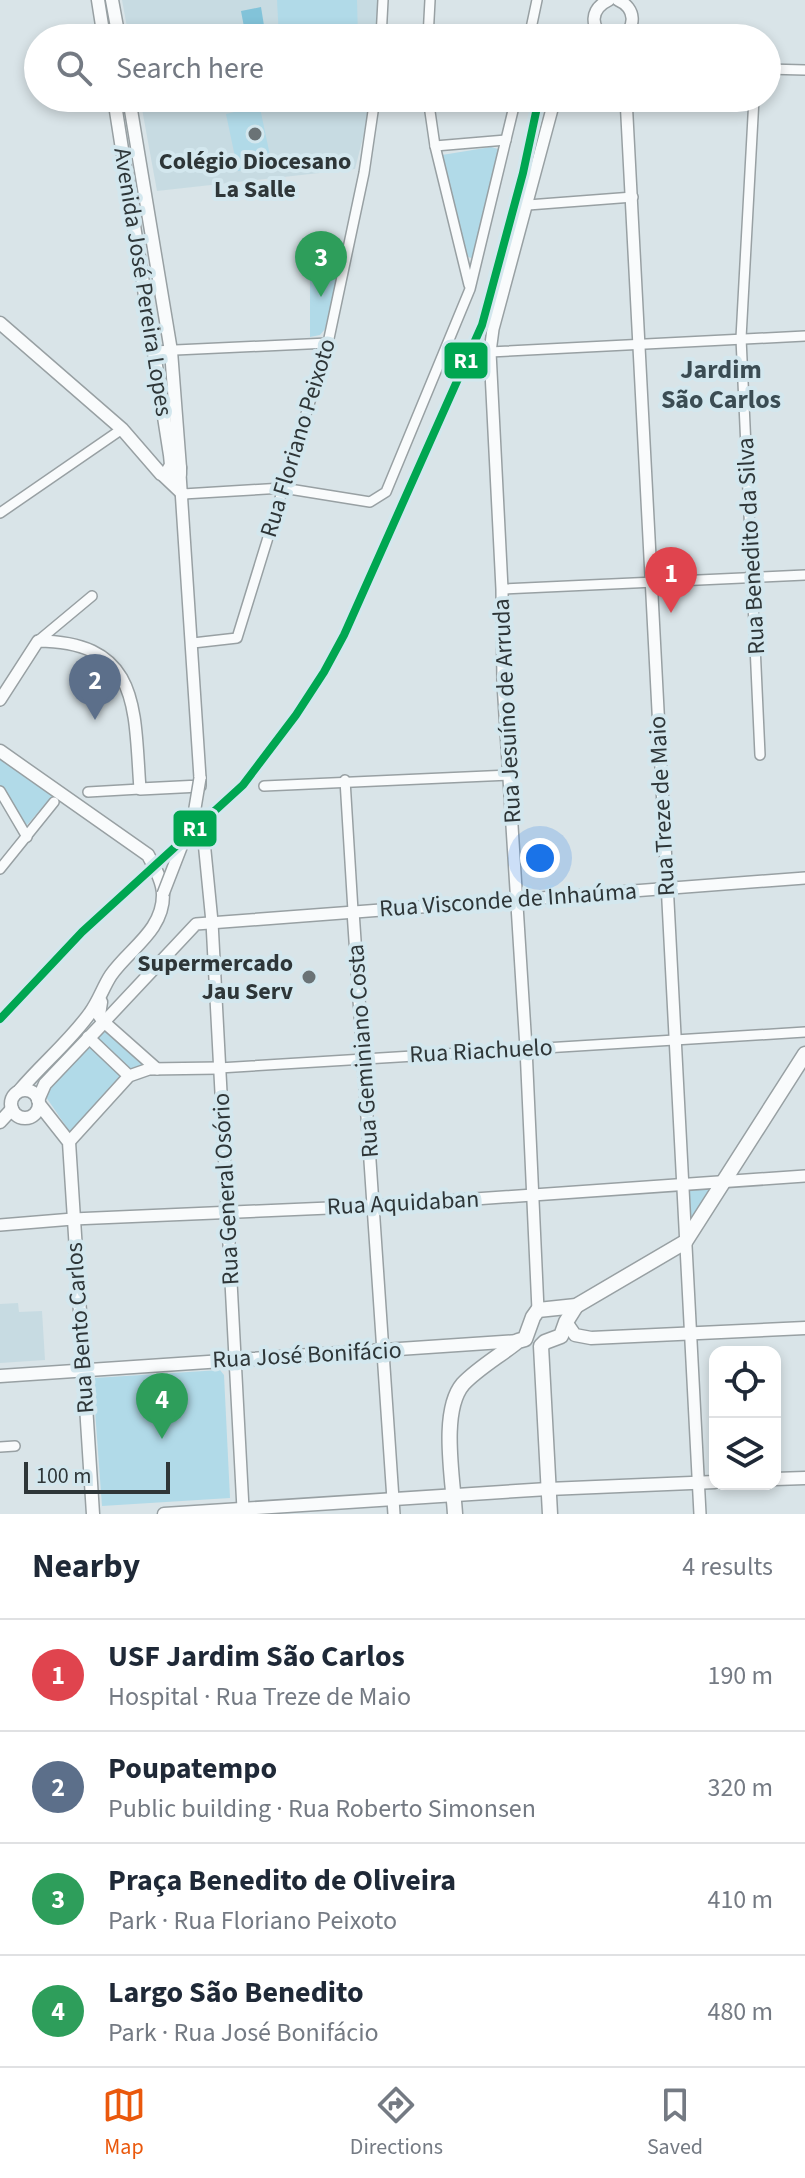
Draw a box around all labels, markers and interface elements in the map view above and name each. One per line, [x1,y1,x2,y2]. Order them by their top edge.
search box [24,24,781,112]
icon: search [52,46,96,90]
text: Search here [116,47,264,90]
marker: Colégio Diocesano La Salle [246,125,264,143]
place label: Colégio Diocesano La Salle [159,144,351,207]
street label: Avenida José Pereira Lopes [104,145,182,419]
pin: 3 [295,231,347,297]
street label: Rua Floriano Peixoto [251,334,345,542]
line badge: R1 [443,341,489,380]
text: R1 [453,345,479,377]
district label: Jardim São Carlos [661,351,781,418]
street label: Rua Benedito da Silva [728,437,774,655]
pin: 1 [645,547,697,613]
street label: Rua Jesuíno de Arruda [484,598,530,824]
pin: 2 [69,654,121,720]
street label: Rua Treze de Maio [640,715,684,897]
line badge: R1 [172,809,218,848]
text: R1 [182,813,208,845]
your location [520,838,560,878]
street label: Rua Visconde de Inhaúma [378,874,638,926]
street label: Rua Geminiano Costa [338,943,388,1159]
place label: Supermercado Jau Serv [137,946,293,1009]
marker: Supermercado Jau Serv [300,968,318,986]
street label: Rua Riachuelo [409,1030,553,1072]
street label: Rua General Osório [203,1092,249,1286]
street label: Rua Aquidaban [326,1182,480,1224]
street label: Rua Bento Carlos [57,1241,103,1415]
street label: Rua José Bonifácio [211,1333,403,1377]
map controls [709,1346,781,1490]
button: locate [709,1346,781,1418]
pin: 4 [136,1373,188,1439]
button: layers [709,1418,781,1490]
scale bar [24,1458,170,1494]
text: 100 m [36,1460,91,1492]
text: Nearby [32,1542,140,1591]
text: 4 results [682,1548,773,1585]
text: USF Jardim São Carlos [108,1635,405,1678]
text: 1 [51,1657,65,1694]
text: 190 m [707,1657,773,1694]
text: Hospital · Rua Treze de Maio [108,1678,411,1715]
text: Poupatempo [108,1747,277,1790]
text: 2 [51,1769,65,1806]
text: 320 m [707,1769,773,1806]
text: Public building · Rua Roberto Simonsen [108,1790,536,1827]
text: Praça Benedito de Oliveira [108,1859,456,1902]
text: 3 [51,1881,65,1918]
text: 410 m [707,1881,773,1918]
text: Park · Rua Floriano Peixoto [108,1902,397,1939]
text: Largo São Benedito [108,1971,364,2014]
text: 4 [51,1993,65,2030]
text: 480 m [707,1993,773,2030]
text: Park · Rua José Bonifácio [108,2014,379,2051]
tab: Map [102,2083,146,2163]
tab: Directions [350,2083,443,2163]
tab: Saved [647,2083,703,2163]

